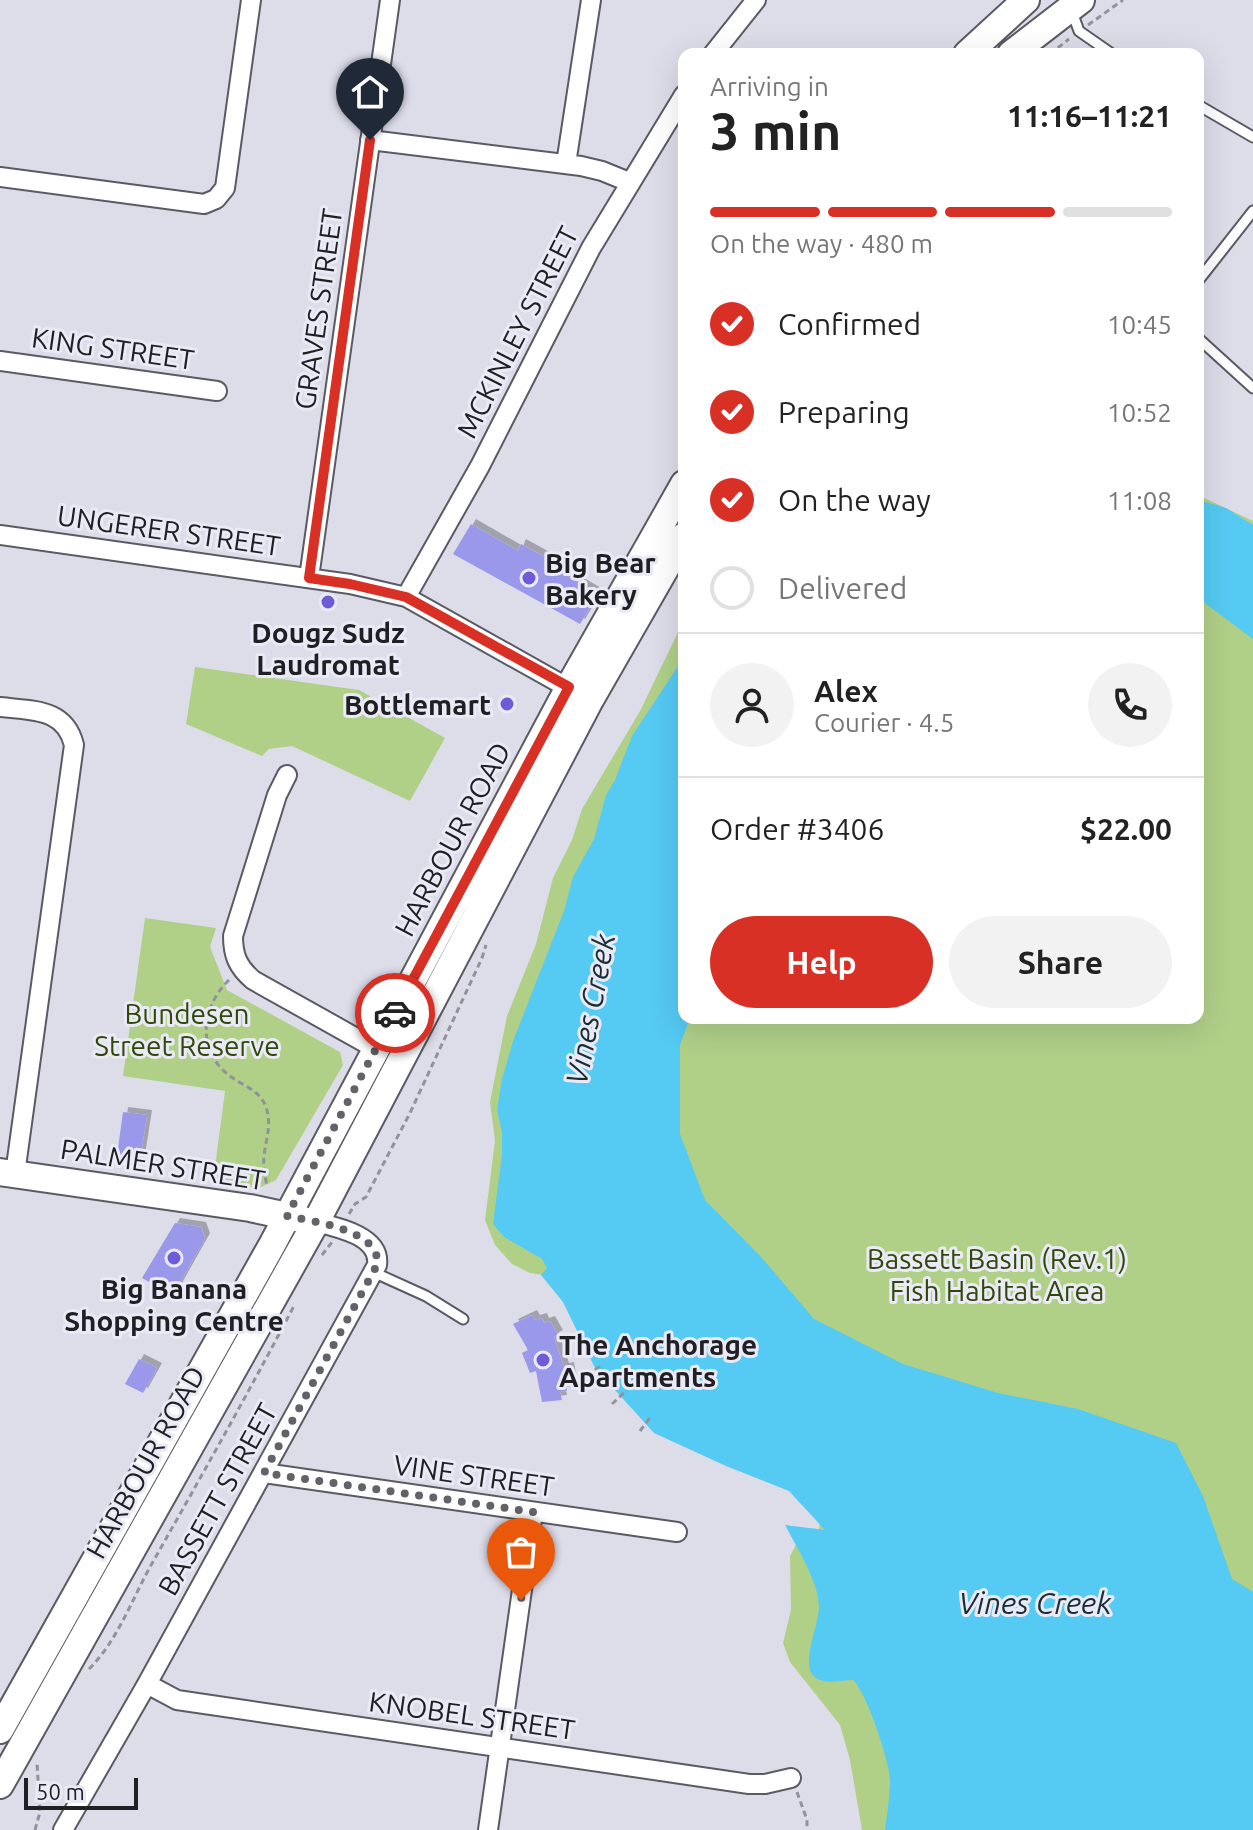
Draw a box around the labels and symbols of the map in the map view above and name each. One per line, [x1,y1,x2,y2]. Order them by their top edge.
pin [336,58,404,140]
street label: GRAVES STREET [289,206,348,412]
street label: MCKINLEY STREET [450,221,584,443]
street label: KING STREET [30,321,197,375]
street label: UNGERER STREET [55,499,283,561]
place label: Big Bear Bakery [545,547,656,610]
marker: Big Bear Bakery [520,569,538,587]
marker: Dougz Sudz Laudromat [319,593,337,611]
place label: Dougz Sudz Laudromat [251,617,405,680]
place label: Bottlemart [344,689,491,720]
marker: Bottlemart [498,695,516,713]
street label: HARBOUR ROAD [388,737,516,941]
water label: Vines Creek [559,930,621,1087]
courier [355,973,435,1053]
park label: Bundesen Street Reserve [94,998,280,1061]
street label: PALMER STREET [59,1133,268,1196]
park label: Bassett Basin (Rev.1) Fish Habitat Area [867,1243,1127,1306]
marker: Big Banana Shopping Centre [165,1249,183,1267]
place label: Big Banana Shopping Centre [64,1273,284,1336]
place label: The Anchorage Apartments [559,1329,757,1392]
marker: The Anchorage Apartments [534,1351,552,1369]
street label: HARBOUR ROAD [79,1361,211,1563]
street label: BASSETT STREET [151,1397,283,1600]
street label: VINE STREET [392,1448,557,1502]
pin [487,1518,555,1600]
water label: Vines Creek [958,1586,1112,1620]
street label: KNOBEL STREET [367,1685,577,1745]
scale bar [24,1774,138,1810]

